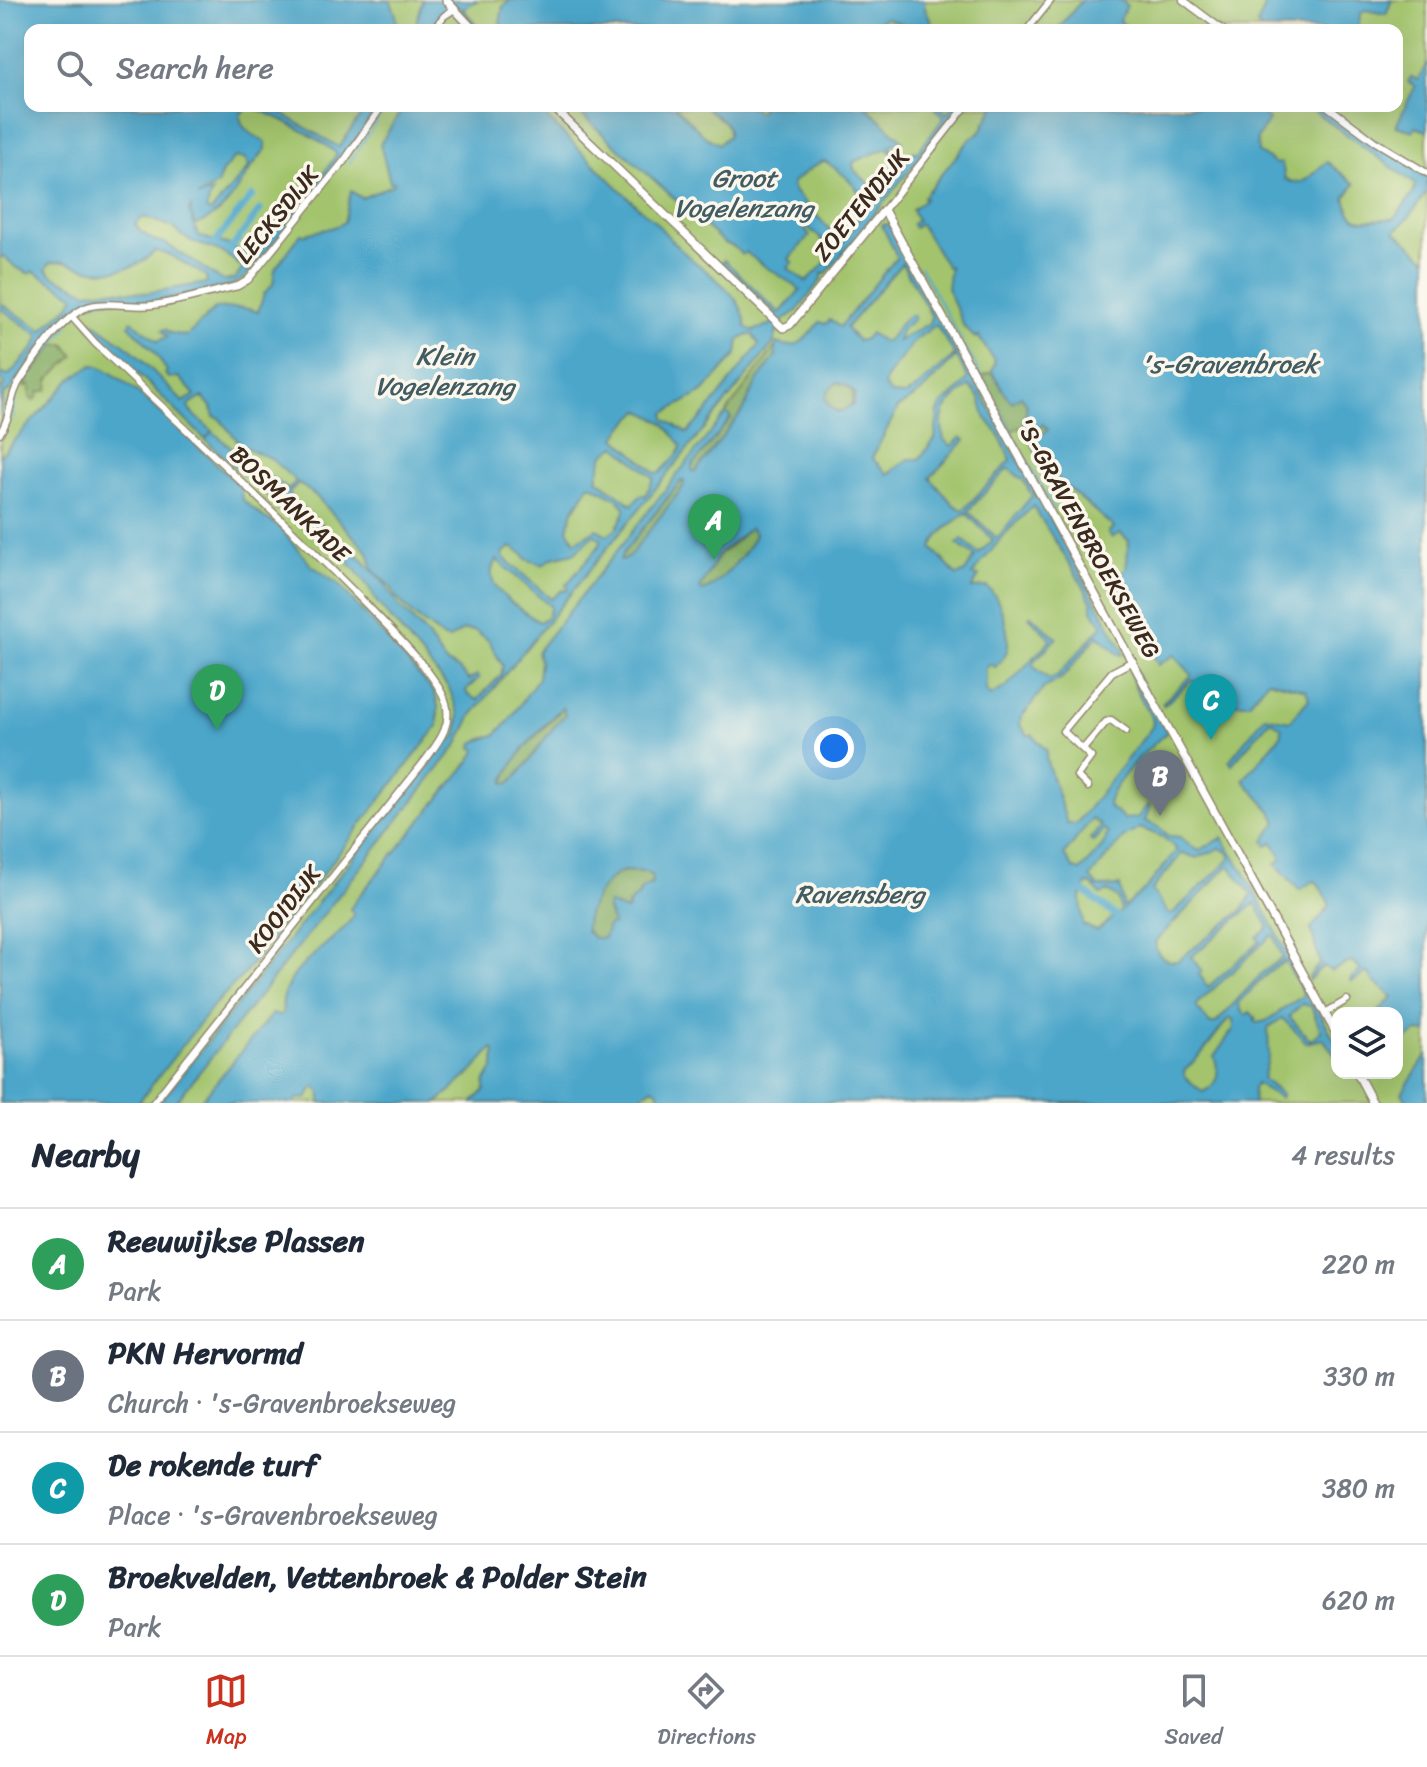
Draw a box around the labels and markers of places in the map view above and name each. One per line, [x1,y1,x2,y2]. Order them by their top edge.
pin: A [688,494,740,560]
pin: D [191,664,243,730]
pin: C [1185,674,1237,740]
pin: B [1134,750,1186,816]

